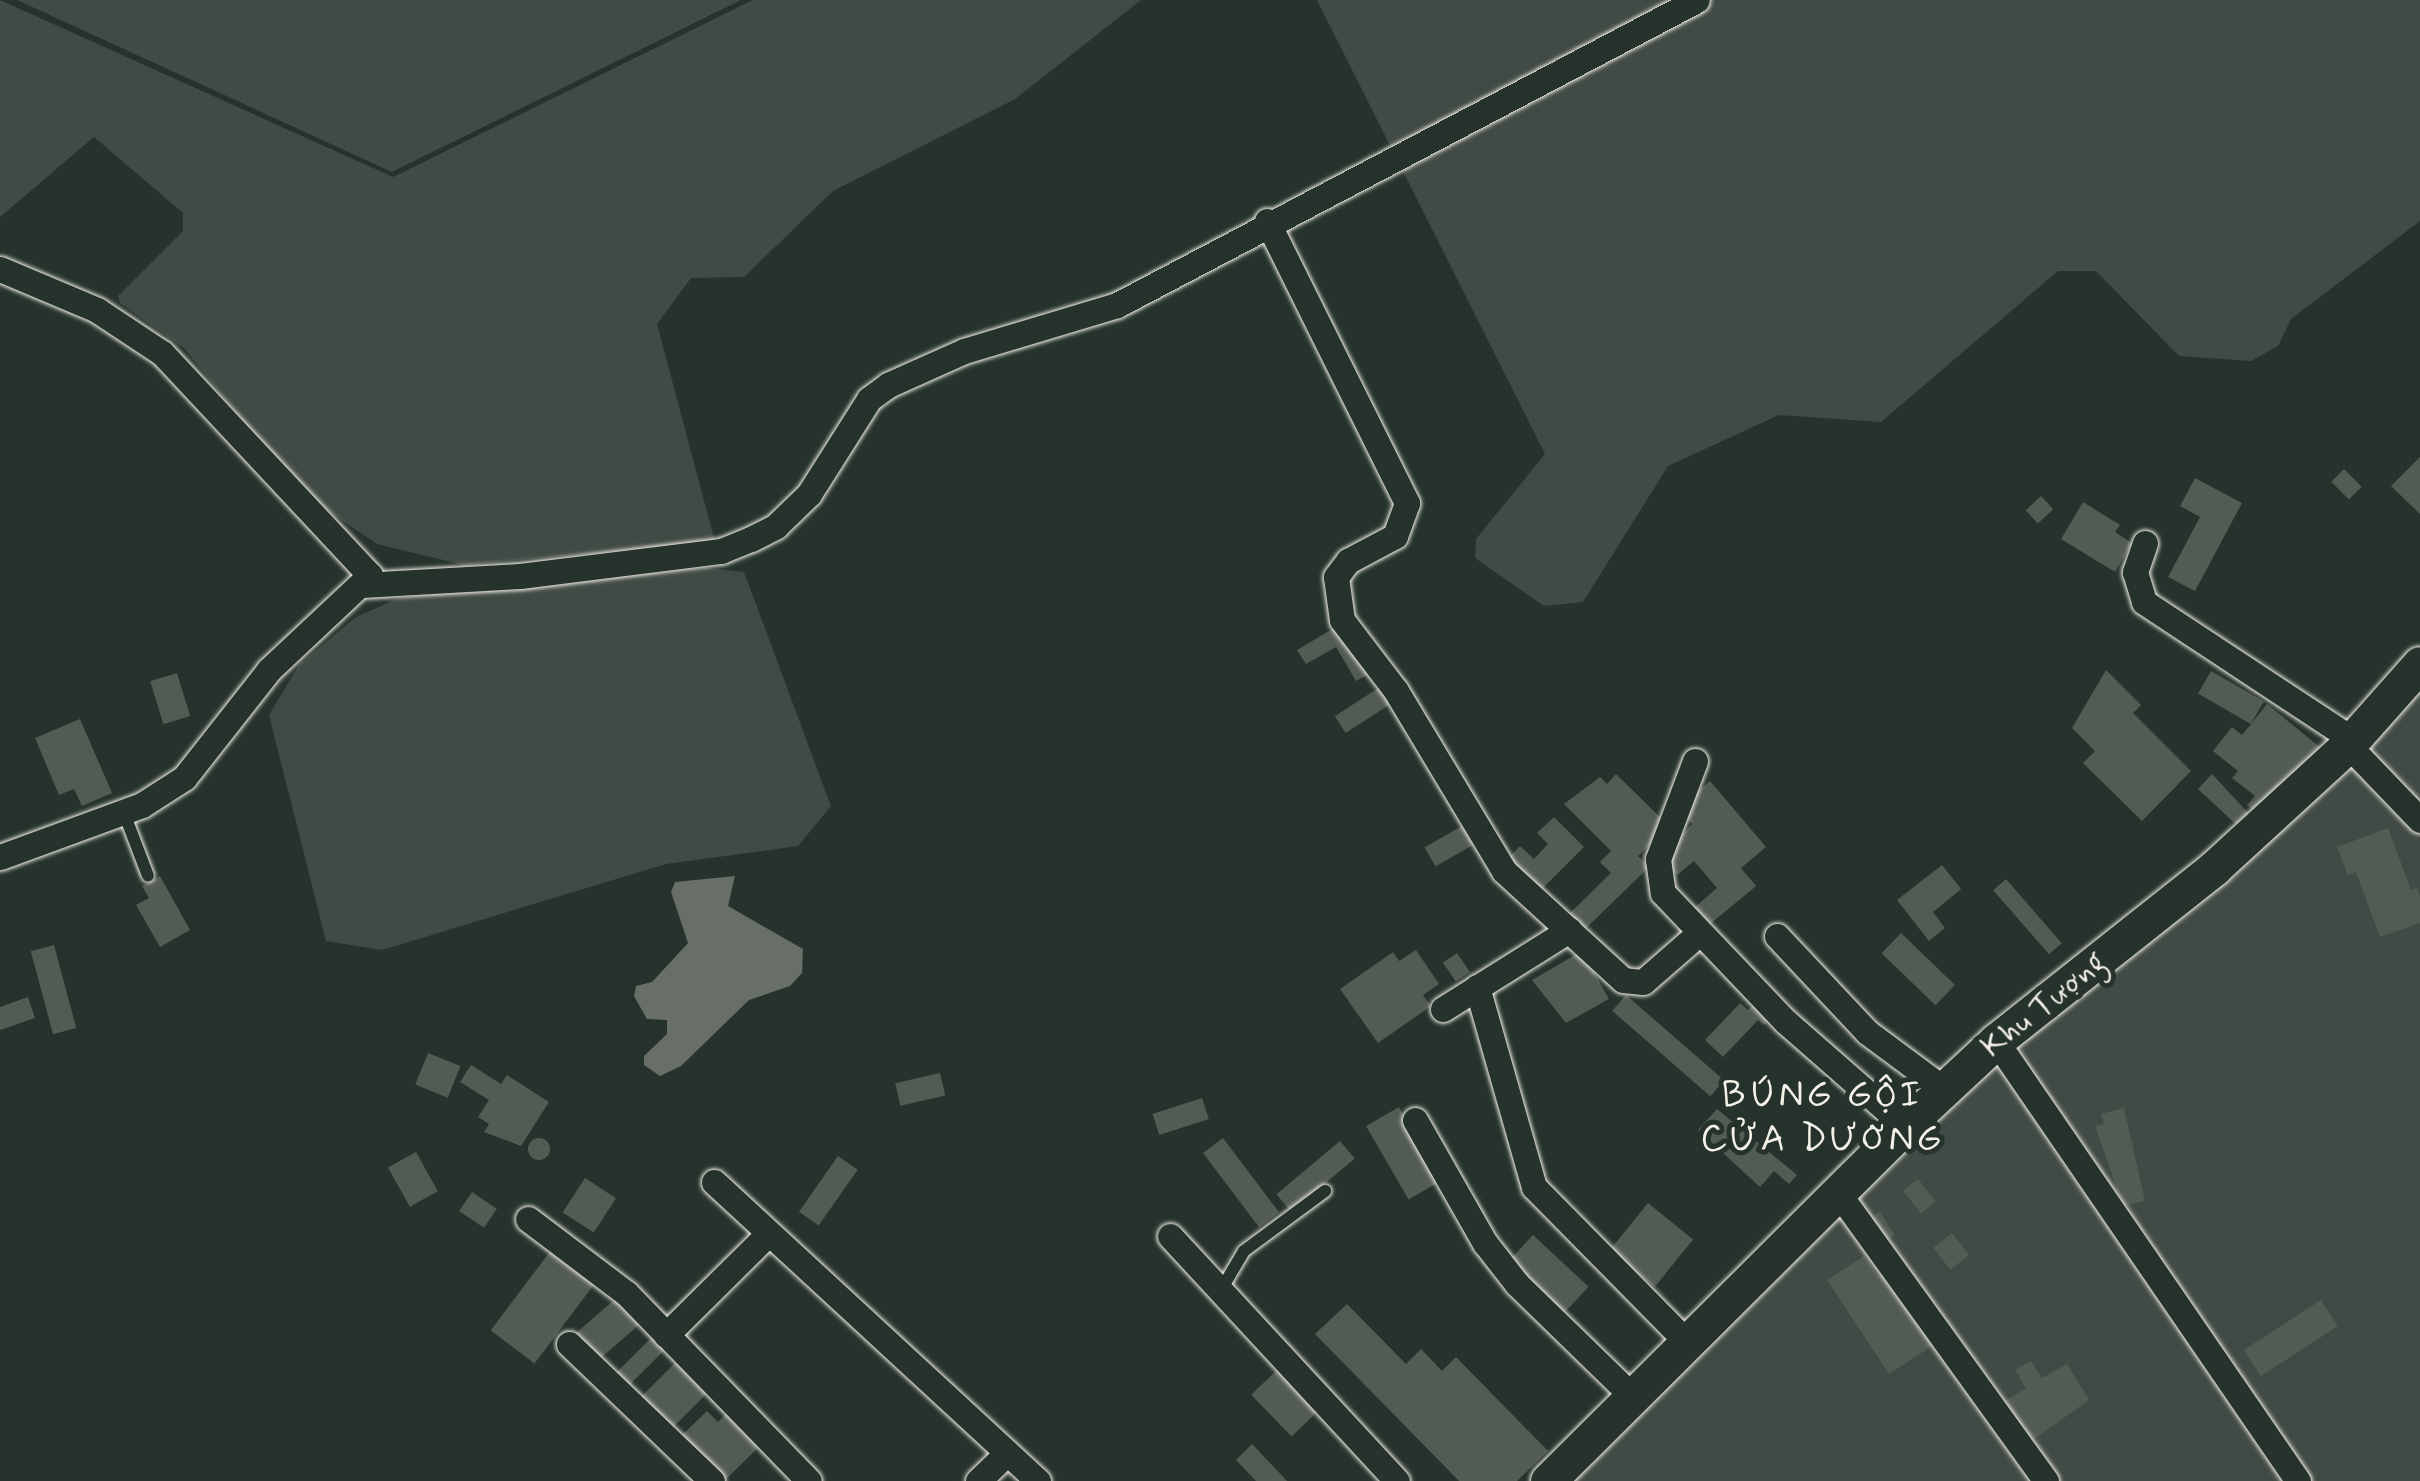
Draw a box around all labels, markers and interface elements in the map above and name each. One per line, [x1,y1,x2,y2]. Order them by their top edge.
street label: Khu Tượng [1975,944,2113,1066]
district label: BÚNG GỘI CỬA DƯƠNG [1700,1073,1944,1162]

